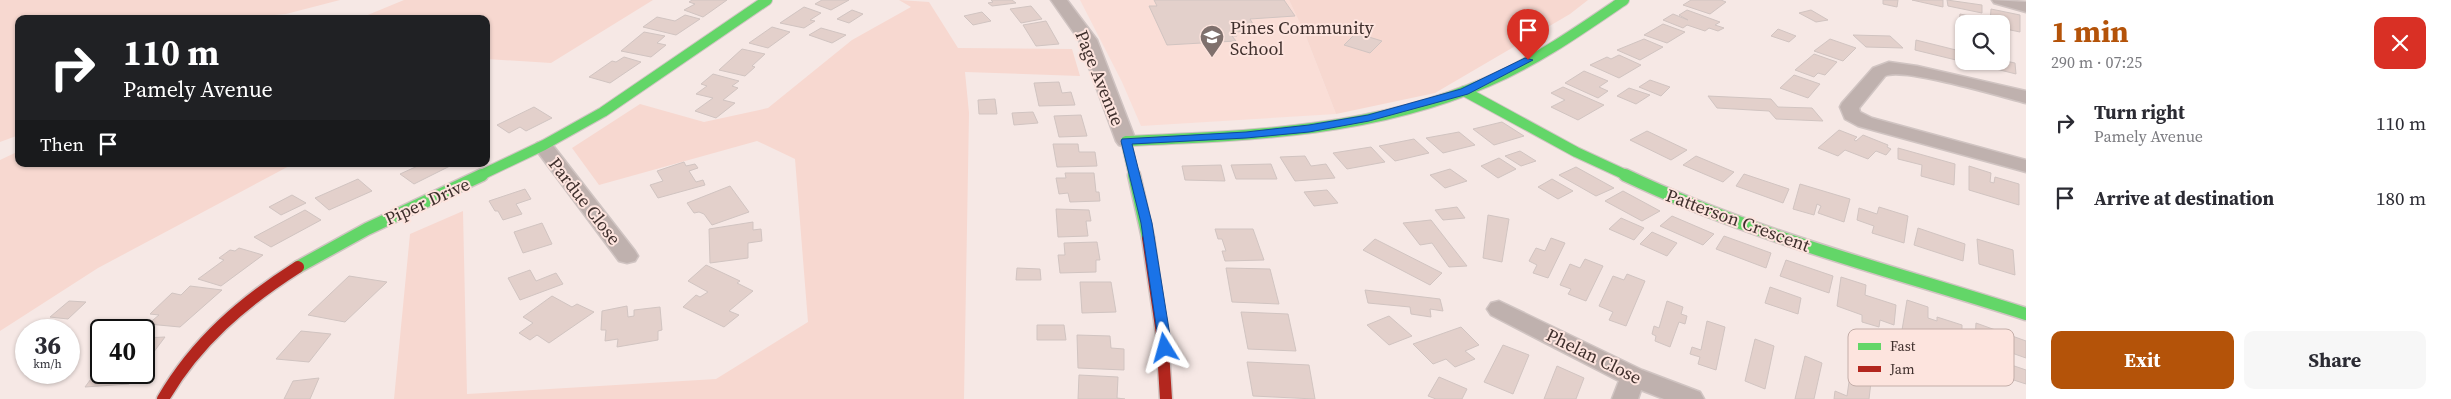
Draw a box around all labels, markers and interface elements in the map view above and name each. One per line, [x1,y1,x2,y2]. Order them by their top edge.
pin [1507,9,1549,60]
text: 1 min [2051,11,2129,52]
place label: Pines Community School [1230,15,1374,61]
map controls [1955,15,2010,70]
button: search [1955,15,2010,70]
icon: arrive [1514,16,1542,44]
button: close [2374,17,2426,69]
school or university icon: Pines Community School [1199,24,1225,58]
street label: Page Avenue [1069,26,1131,130]
text: 110 m [123,29,219,77]
icon: right [40,35,105,100]
text: 290 m · 07:25 [2051,51,2142,73]
text: Pamely Avenue [123,74,273,104]
text: Turn right [2094,99,2185,125]
icon: right [2051,109,2079,137]
text: 110 m [2376,110,2426,136]
text: Pamely Avenue [2094,125,2203,147]
icon: arrive [94,130,122,158]
text: Then [40,131,84,157]
street label: Pardue Close [543,152,627,250]
street label: Piper Drive [380,171,474,231]
street label: Patterson Crescent [1663,182,1814,258]
icon: arrive [2051,184,2079,212]
text: Arrive at destination [2094,185,2274,211]
text: 180 m [2376,185,2426,211]
speed limit sign: 40 [90,319,155,384]
position arrow [1138,321,1190,373]
street label: Phelan Close [1542,322,1646,390]
text: 36 [34,328,61,362]
legend [1848,329,2014,386]
button: Exit [2051,331,2234,389]
button: Share [2244,331,2426,389]
text: Fast [1890,336,1916,356]
text: km/h [33,356,62,372]
text: Jam [1889,359,1915,379]

